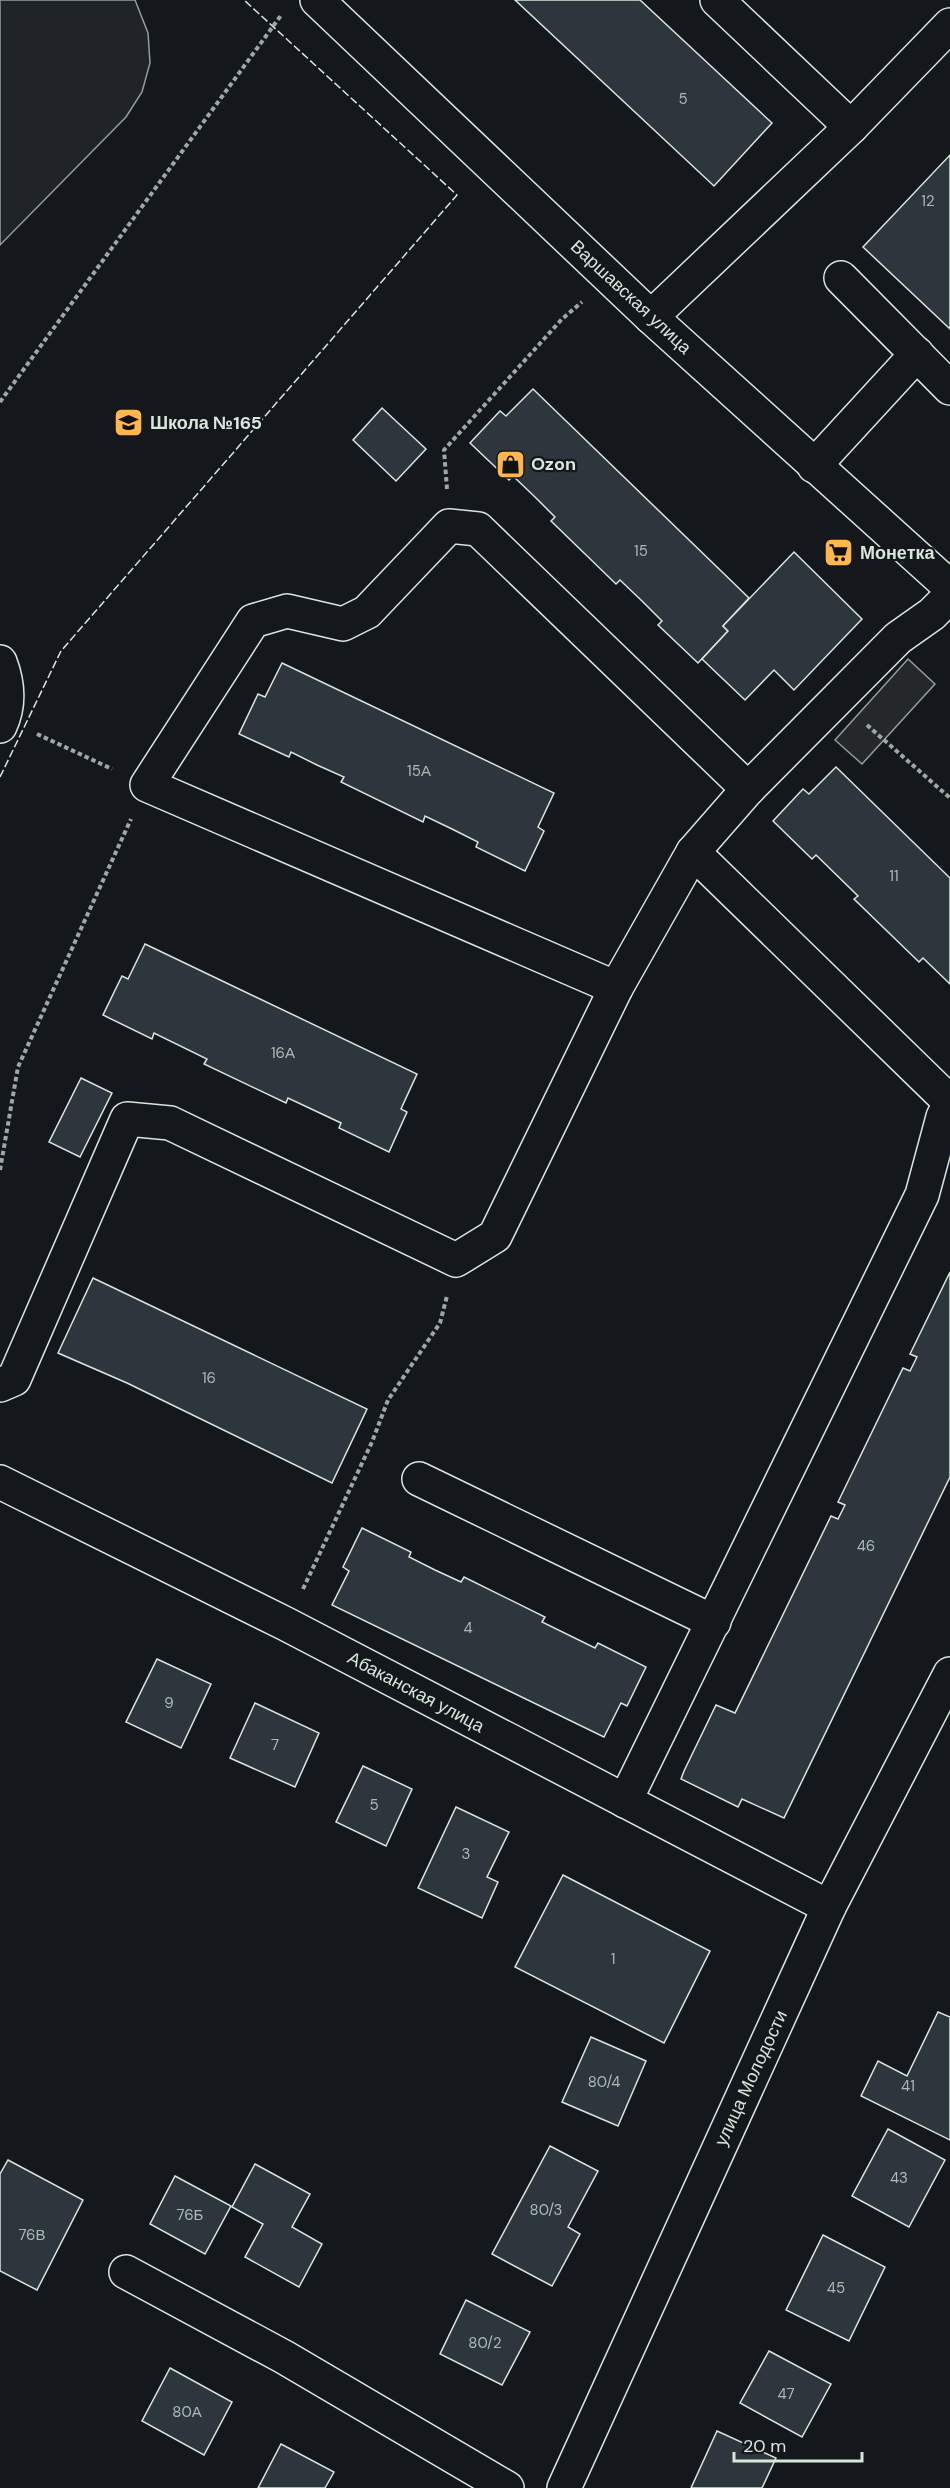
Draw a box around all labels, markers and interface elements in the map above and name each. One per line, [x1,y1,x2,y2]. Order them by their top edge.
house number: 5 [678,89,688,109]
house number: 12 [921,191,935,211]
street label: Варшавская улица [565,235,697,360]
school or university icon: Школа №165 [113,407,145,439]
place label: Школа №165 [150,411,262,435]
shop icon: Ozon [494,448,526,480]
place label: Ozon [531,452,576,476]
supermarket icon: Монетка [823,537,855,569]
house number: 15 [634,541,648,561]
place label: Монетка [860,541,935,565]
house number: 15А [407,761,431,781]
house number: 11 [889,866,899,886]
house number: 16А [271,1043,295,1063]
house number: 16 [202,1368,216,1388]
house number: 46 [857,1536,875,1556]
house number: 4 [463,1618,473,1638]
street label: Абаканская улица [344,1646,489,1739]
house number: 9 [164,1693,174,1713]
house number: 7 [271,1735,279,1755]
house number: 5 [369,1795,379,1815]
house number: 3 [462,1844,470,1864]
house number: 1 [611,1949,615,1969]
street label: улица Молодости [709,2006,793,2150]
house number: 80/4 [588,2072,620,2092]
house number: 41 [901,2076,915,2096]
house number: 43 [890,2168,908,2188]
house number: 80/3 [530,2200,562,2220]
house number: 76Б [177,2205,204,2225]
house number: 76В [18,2225,46,2245]
house number: 45 [827,2278,845,2298]
house number: 80/2 [468,2333,502,2353]
house number: 47 [777,2384,795,2404]
house number: 80А [172,2402,202,2422]
scale bar [734,2425,862,2463]
text: 20 m [743,2434,786,2458]

